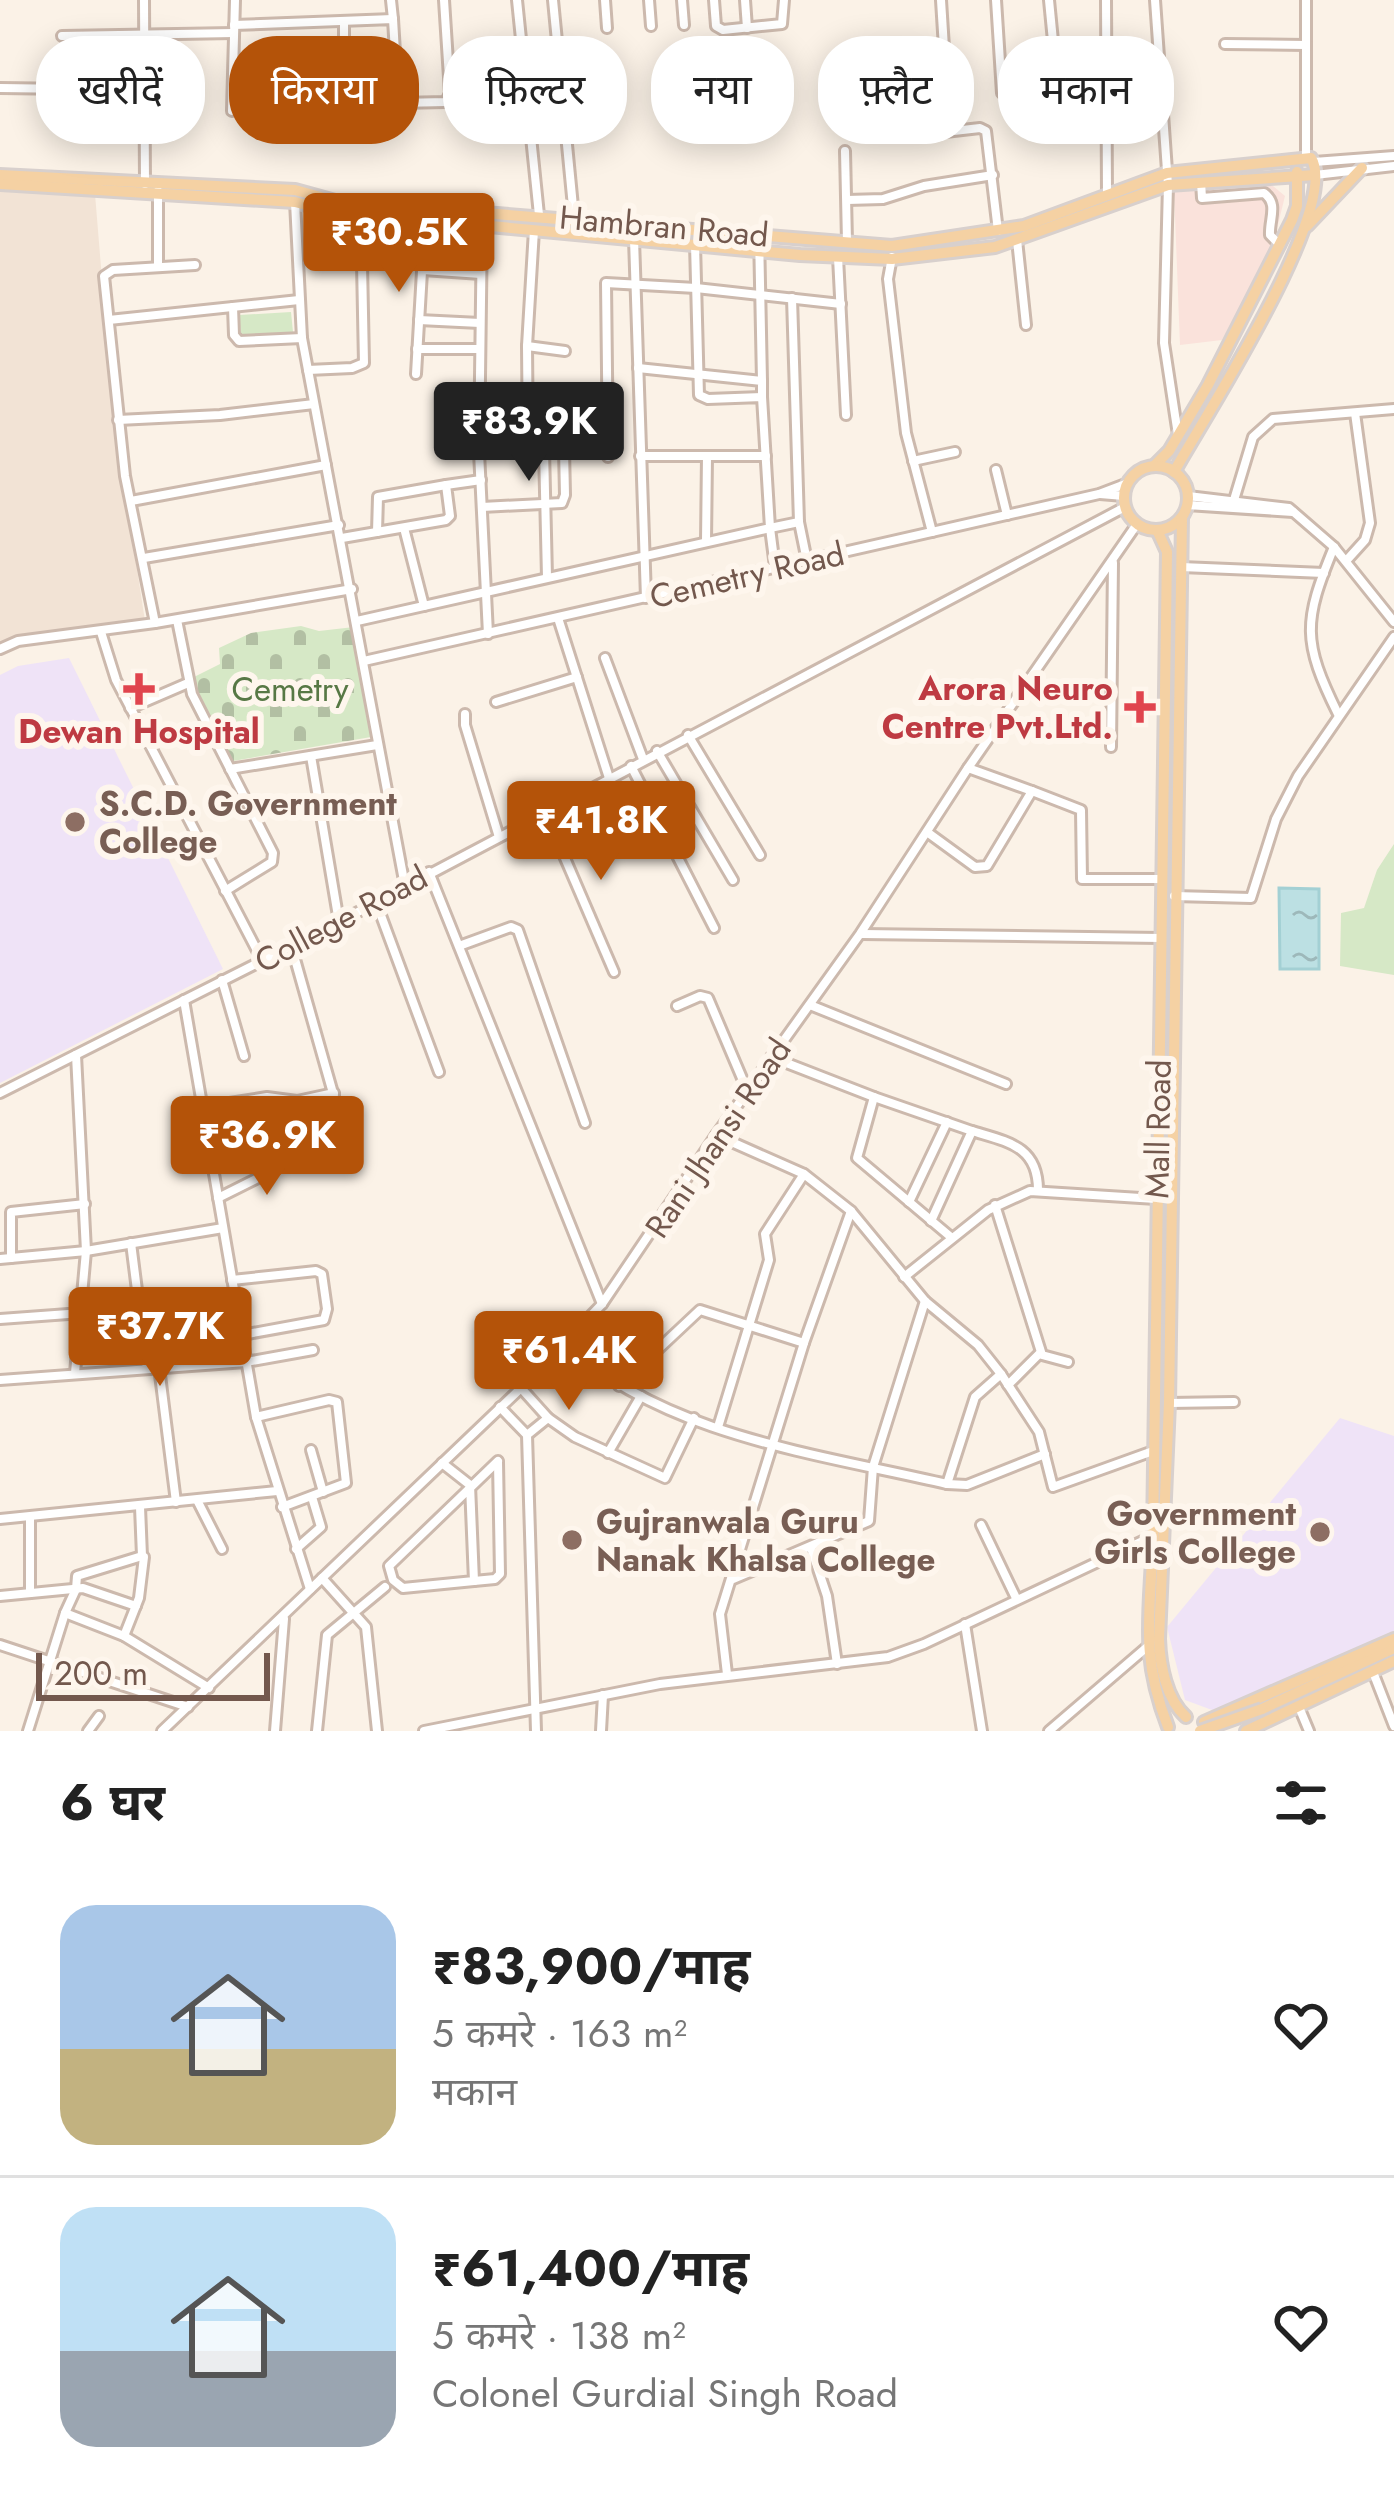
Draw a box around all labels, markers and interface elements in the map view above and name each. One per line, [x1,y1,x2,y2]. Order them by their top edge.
chip: खरीदें [36,36,205,144]
chip: किराया [229,36,419,144]
chip: फ़िल्टर [443,36,627,144]
chip: नया [651,36,794,144]
chip: फ़्लैट [818,36,974,144]
chip: मकान [998,36,1174,144]
pin: ₹30.5K [301,193,497,295]
street label: Hambran Road [558,193,770,259]
text: ₹30.5K [330,203,468,260]
pin: ₹83.9K [431,382,627,484]
text: ₹83.9K [461,392,597,449]
street label: Cemetry Road [645,530,849,620]
place label: Arora Neuro Centre Pvt.Ltd. [882,665,1113,750]
park label: Cemetry [231,666,349,713]
marker: Dewan Hospital [123,673,155,705]
marker: Arora Neuro Centre Pvt.Ltd. [1124,691,1156,723]
place label: Dewan Hospital [18,708,260,755]
place label: S.C.D. Government College [99,780,397,865]
pin: ₹41.8K [503,781,699,883]
text: ₹41.8K [534,791,668,848]
marker: S.C.D. Government College [62,809,88,835]
street label: College Road [246,854,436,984]
street label: Rani Jhansi Road [634,1029,802,1247]
street label: Mall Road [1133,1059,1183,1199]
pin: ₹36.9K [169,1096,365,1198]
text: ₹36.9K [198,1106,336,1163]
pin: ₹37.7K [62,1287,258,1389]
text: ₹37.7K [96,1297,224,1354]
pin: ₹61.4K [471,1311,667,1413]
text: ₹61.4K [501,1321,637,1378]
place label: Government Girls College [1094,1490,1296,1575]
place label: Gujranwala Guru Nanak Khalsa College [596,1498,935,1583]
marker: Government Girls College [1307,1519,1333,1545]
marker: Gujranwala Guru Nanak Khalsa College [559,1527,585,1553]
scale bar [36,1647,270,1700]
text: 200 m [54,1650,148,1697]
text: 6 घर [60,1765,165,1839]
icon: filters [1268,1770,1334,1836]
text: ₹83,900/माह [432,1929,750,2003]
icon: home [156,1953,300,2097]
icon: heart [1268,1992,1334,2058]
text: 5 कमरे · 163 m² [432,2005,687,2062]
text: मकान [432,2063,517,2120]
text: ₹61,400/माह [432,2231,749,2305]
icon: home [156,2255,300,2399]
icon: heart [1268,2294,1334,2360]
text: 5 कमरे · 138 m² [432,2307,686,2364]
text: Colonel Gurdial Singh Road [432,2365,898,2422]

